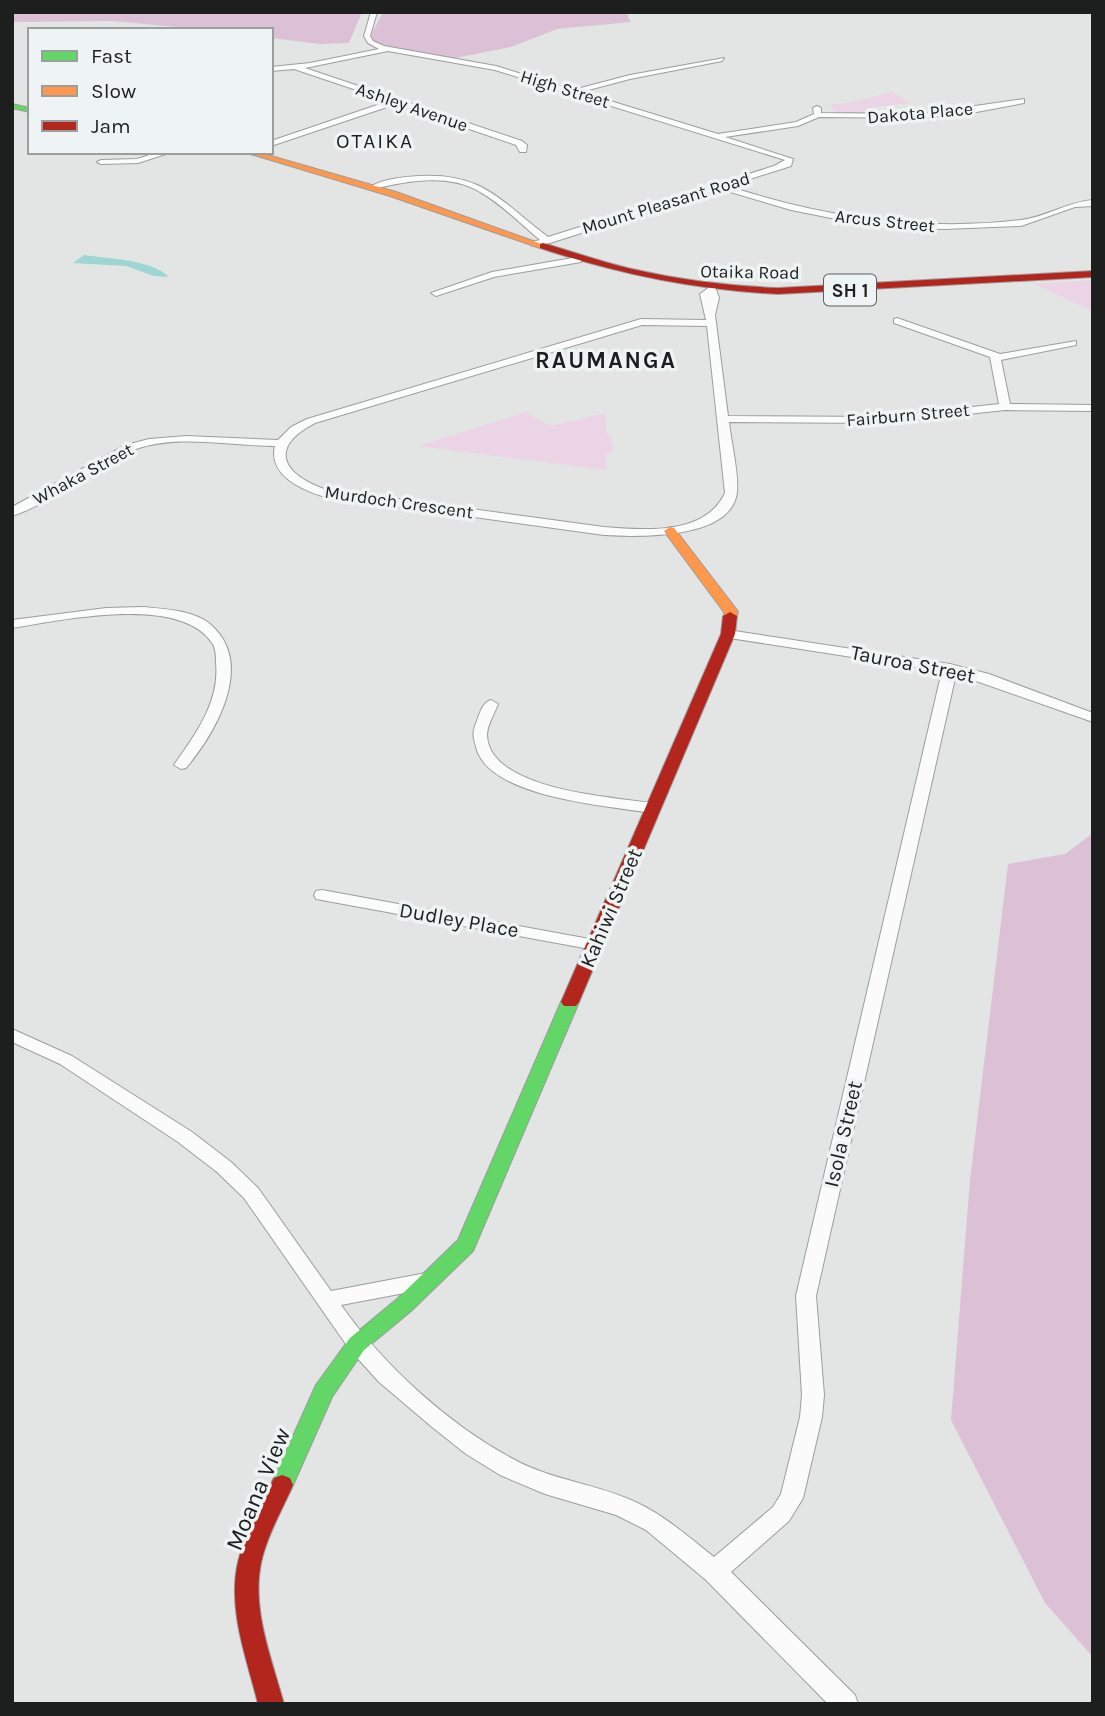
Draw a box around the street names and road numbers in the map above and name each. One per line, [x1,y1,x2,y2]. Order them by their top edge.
street label: High Street [518,65,612,113]
street label: Ashley Avenue [353,78,471,136]
street label: Dakota Place [866,97,974,129]
street label: Mount Pleasant Road [579,167,753,239]
street label: Arcus Street [834,205,936,237]
street label: Otaika Road [700,260,800,284]
road number: SH 1 [824,274,876,306]
street label: Fairburn Street [846,399,971,431]
street label: Whaka Street [29,438,137,510]
street label: Murdoch Crescent [323,481,475,523]
street label: Tauroa Street [849,640,977,688]
street label: Kahiwi Street [575,845,647,971]
street label: Dudley Place [397,898,521,942]
street label: Isola Street [819,1078,867,1190]
street label: Moana View [220,1424,296,1554]

